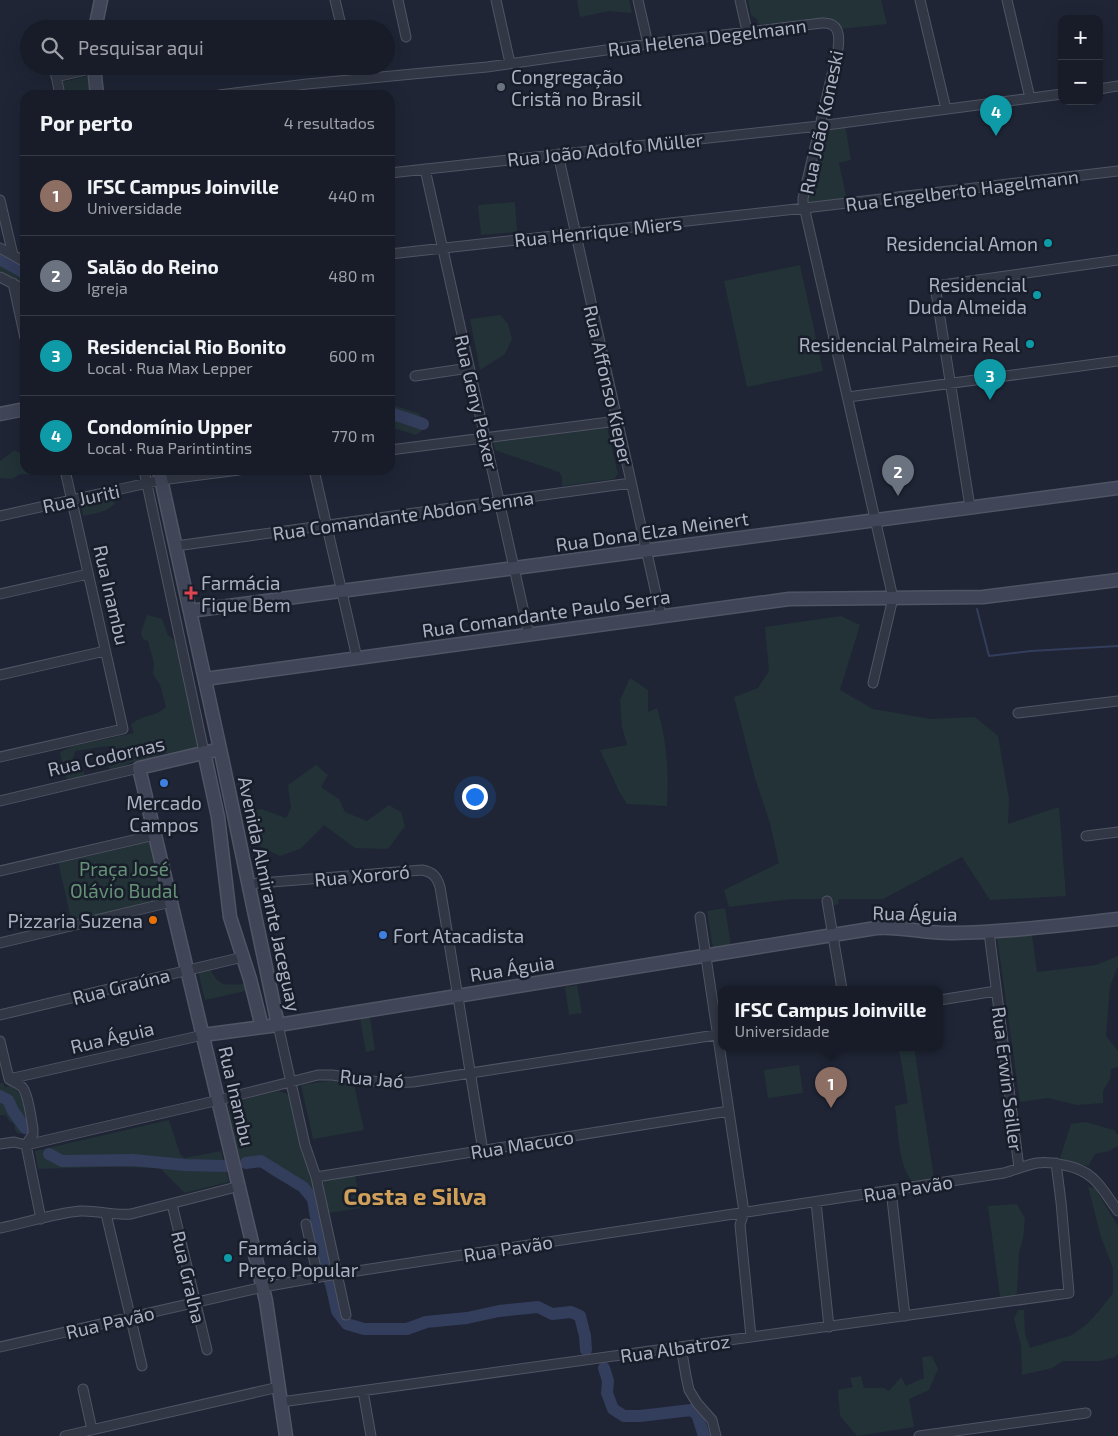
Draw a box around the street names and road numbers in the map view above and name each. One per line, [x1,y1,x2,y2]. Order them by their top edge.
street label: Rua Helena Degelmann [606,13,808,61]
street label: Rua João Koneski [795,48,847,196]
street label: Rua João Adolfo Müller [506,127,704,171]
street label: Rua Engelberto Hagelmann [844,164,1080,216]
street label: Rua Henrique Miers [513,211,683,251]
street label: Rua Affonso Kieper [579,303,639,468]
street label: Rua Geny Peixer [450,332,504,472]
street label: Rua Juriti [40,479,122,517]
street label: Rua Comandante Abdon Senna [271,485,535,545]
street label: Rua Dona Elza Meinert [554,506,750,556]
street label: Rua Inambu [89,543,135,647]
street label: Rua Comandante Paulo Serra [420,584,672,642]
street label: Rua Codornas [45,731,167,781]
street label: Avenida Almirante Jaceguay [234,774,306,1014]
street label: Rua Xororó [313,859,411,891]
street label: Rua Águia [872,901,958,925]
street label: Rua Águia [468,950,556,986]
street label: Rua Graúna [70,963,172,1009]
street label: Rua Erwin Seiller [988,1005,1028,1153]
street label: Rua Águia [68,1016,156,1058]
street label: Rua Inambu [214,1044,260,1148]
street label: Rua Jaó [339,1064,405,1092]
street label: Rua Macuco [469,1124,575,1164]
street label: Rua Pavão [862,1170,954,1206]
street label: Rua Gralha [167,1228,211,1326]
street label: Rua Pavão [462,1230,554,1266]
street label: Rua Pavão [64,1301,156,1343]
street label: Rua Albatroz [619,1329,731,1367]

